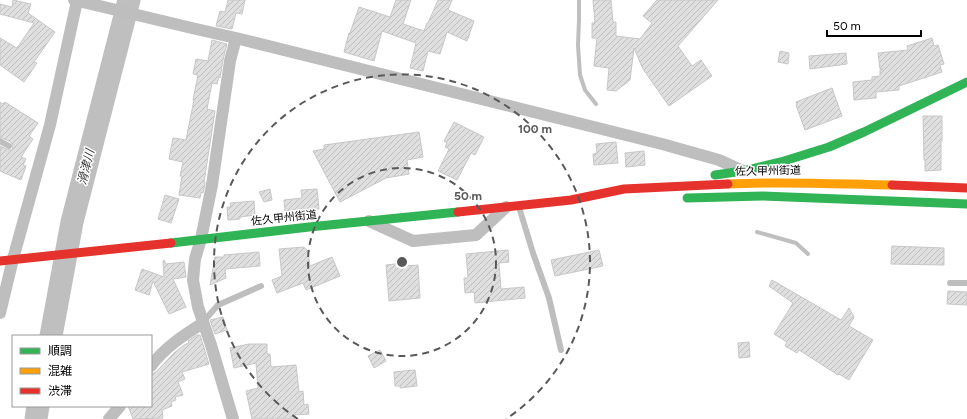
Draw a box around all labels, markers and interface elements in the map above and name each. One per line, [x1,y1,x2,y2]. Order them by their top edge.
scale bar [827,12,921,38]
text: 50 m [833,19,861,33]
text: 100 m [518,122,552,136]
water label: 滑津川 [75,146,98,186]
street label: 佐久甲州街道 [735,164,801,178]
text: 50 m [454,189,482,203]
street label: 佐久甲州街道 [251,208,317,228]
centre of rings [395,255,409,269]
legend [12,335,152,407]
text: 順調 [48,344,72,358]
text: 混雑 [48,364,72,378]
text: 渋滞 [48,384,72,398]

